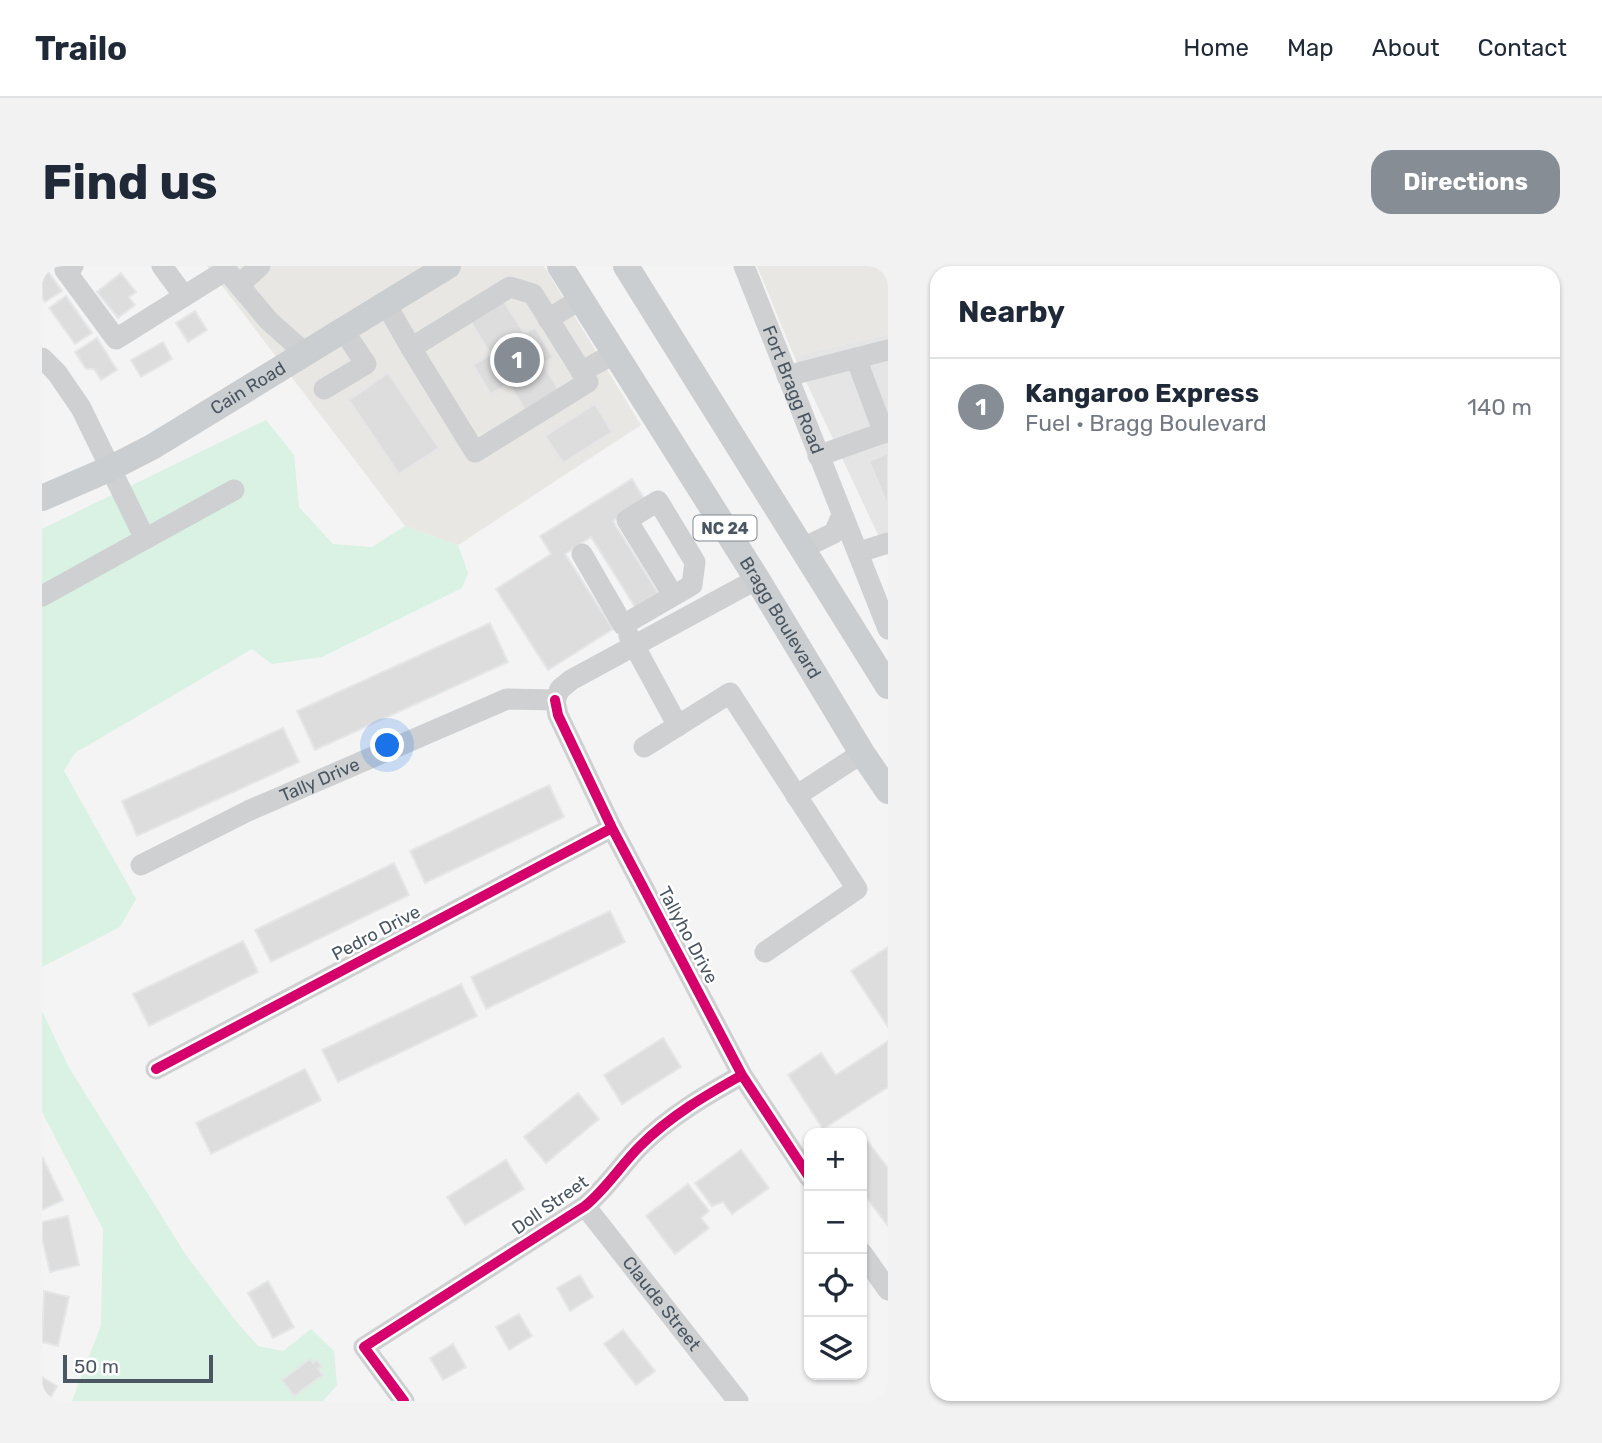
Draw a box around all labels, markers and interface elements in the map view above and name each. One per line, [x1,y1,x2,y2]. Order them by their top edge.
text: Trailo [35,29,127,68]
text: Home [1183,34,1249,62]
text: Map [1287,34,1334,62]
text: About [1372,34,1440,62]
text: Contact [1478,34,1567,62]
button: Directions [1371,150,1560,214]
text: Find us [42,153,218,211]
text: Nearby [958,294,1065,330]
street label: Fort Bragg Road [758,322,828,457]
pin: 1 [494,334,540,386]
street label: Cain Road [206,357,290,420]
text: Kangaroo Express [1025,378,1259,409]
text: 1 [975,393,987,421]
text: 140 m [1467,393,1532,421]
text: Fuel · Bragg Boulevard [1025,409,1267,437]
road number: NC 24 [694,516,756,540]
street label: Bragg Boulevard [735,553,826,683]
your location [370,728,404,762]
street label: Tally Drive [276,753,363,807]
street label: Tallyho Drive [653,883,723,987]
street label: Pedro Drive [328,901,424,965]
map controls [804,1128,867,1380]
button: + [804,1128,867,1191]
street label: Doll Street [508,1171,592,1239]
button: − [804,1191,867,1254]
street label: Claude Street [618,1252,706,1355]
button: locate [804,1254,867,1317]
button: layers [804,1317,867,1380]
scale bar [63,1352,214,1384]
text: 50 m [74,1355,119,1378]

